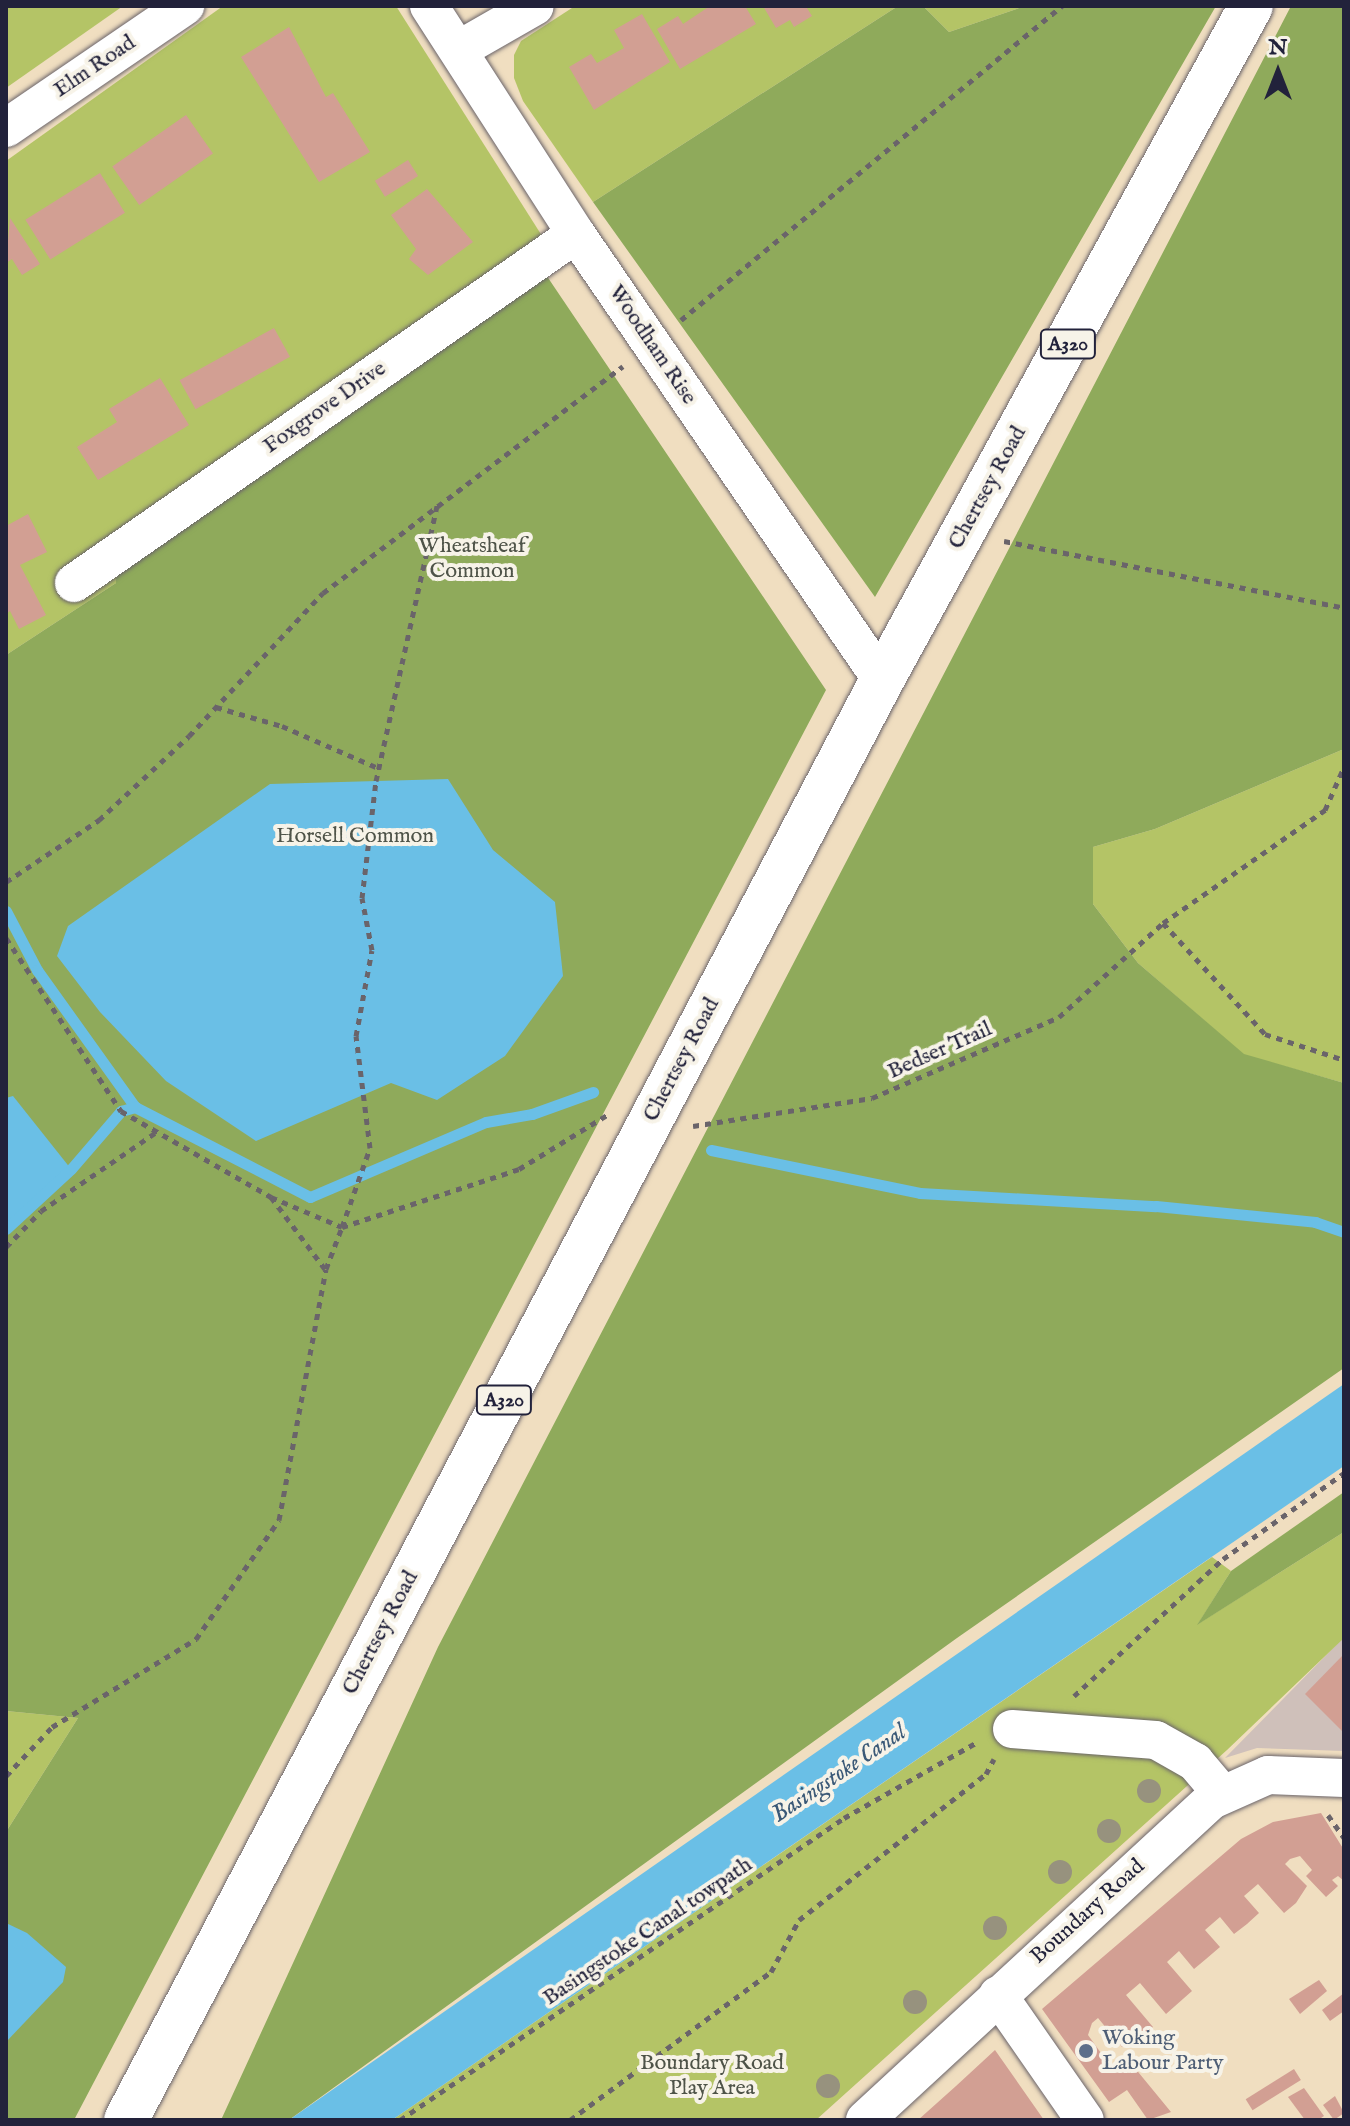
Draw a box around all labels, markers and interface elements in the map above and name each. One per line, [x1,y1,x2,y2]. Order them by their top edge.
street label: Elm Road [49,30,141,104]
north arrow [1238,32,1318,112]
text: N [1268,34,1288,62]
street label: Woodham Rise [602,280,702,410]
road number: A320 [1038,328,1098,360]
street label: Foxgrove Drive [259,356,391,460]
street label: Chertsey Road [943,422,1033,554]
park label: Wheatsheaf Common [418,533,526,584]
park label: Horsell Common [276,824,434,850]
street label: Chertsey Road [638,994,726,1126]
street label: Bedser Trail [884,1016,996,1086]
road number: A320 [474,1384,534,1416]
street label: Chertsey Road [337,1567,425,1699]
water label: Basingstoke Canal [766,1719,912,1829]
street label: Basingstoke Canal towpath [538,1852,758,2012]
street label: Boundary Road [1026,1854,1150,1970]
place label: Woking Labour Party [1102,2025,1224,2076]
marker: Woking Labour Party [1077,2042,1095,2060]
park label: Boundary Road Play Area [640,2050,784,2102]

